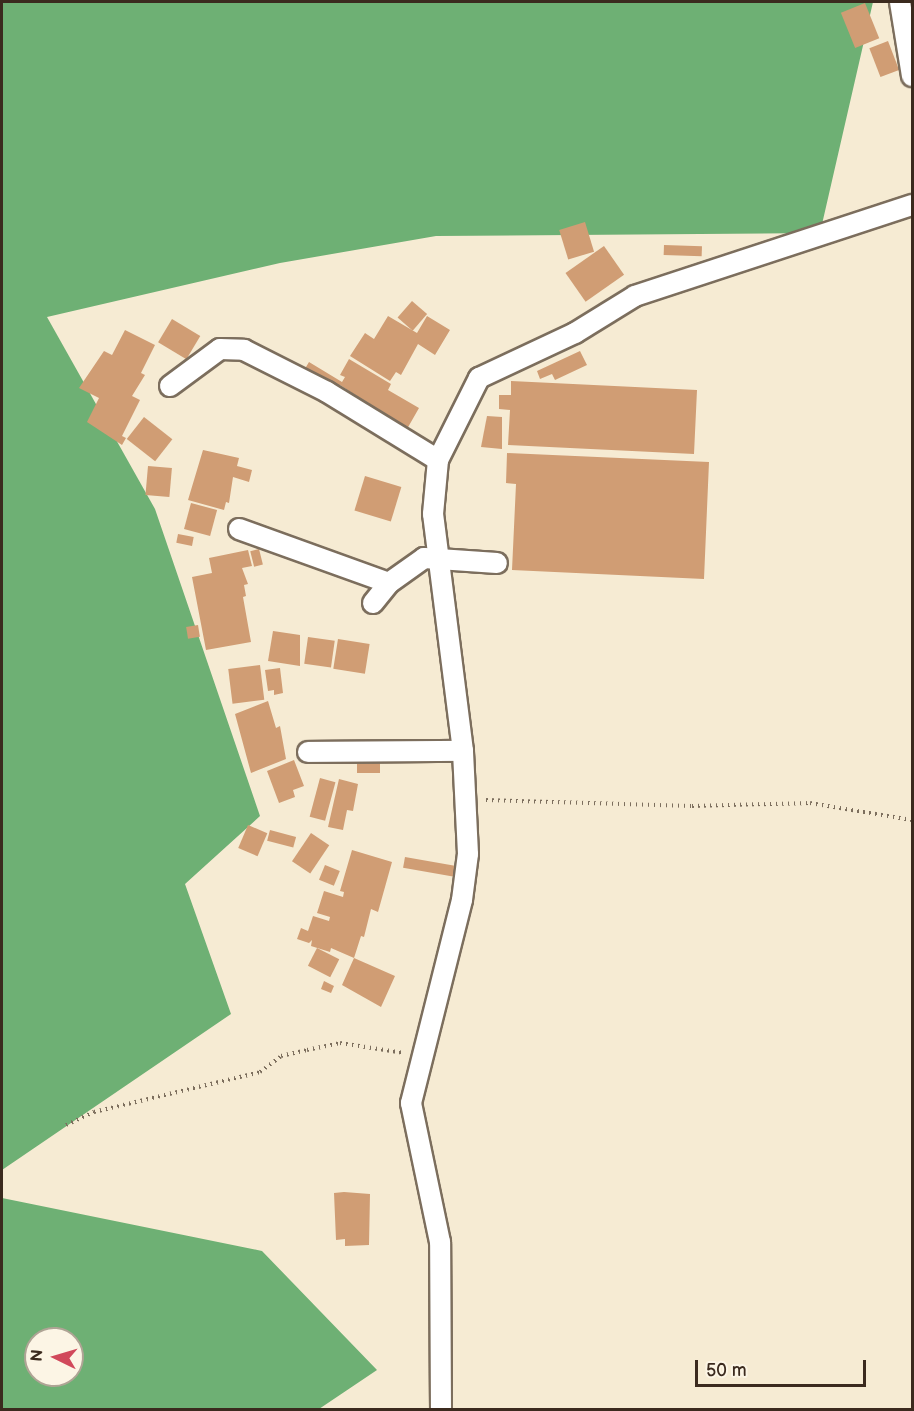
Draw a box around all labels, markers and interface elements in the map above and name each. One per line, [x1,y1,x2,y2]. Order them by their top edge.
north arrow [24,1327,84,1387]
scale bar [698,1348,869,1386]
text: N [28,1349,48,1362]
text: 50 m [706,1360,747,1381]

